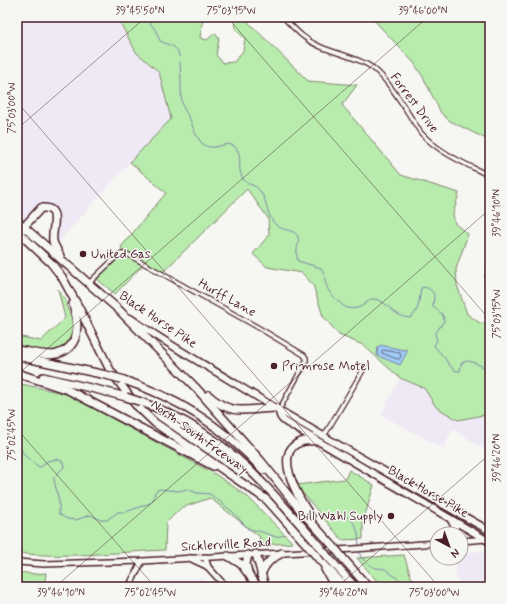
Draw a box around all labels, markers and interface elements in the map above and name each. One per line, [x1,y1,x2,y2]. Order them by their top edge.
text: 39°45'50"N [115,4,165,18]
text: 75°03'15"W [206,4,256,18]
text: 39°46'00"N [399,4,448,18]
street label: Forrest Drive [386,70,442,137]
text: 75°03'00"W [5,83,19,133]
text: 39°46'10"N [490,189,504,237]
place label: United Gas [91,246,151,263]
marker: United Gas [78,249,88,259]
street label: Hurff Lane [195,275,259,321]
street label: Black Horse Pike [116,288,200,352]
text: 75°03'15"W [490,289,504,339]
place label: Primrose Motel [282,358,370,375]
marker: Primrose Motel [269,361,279,371]
street label: North-South Freeway [147,396,251,478]
text: 75°02'45"W [5,409,19,461]
text: 39°46'20"N [490,434,504,482]
street label: Black Horse Pike [385,462,471,522]
place label: Bill Wahl Supply [298,508,383,525]
marker: Bill Wahl Supply [386,511,396,521]
north arrow [429,526,469,566]
street label: Sicklerville Road [181,534,272,556]
text: N [448,545,462,560]
text: 39°46'10"N [37,586,85,600]
text: 75°02'45"W [124,586,176,600]
text: 39°46'20"N [319,586,367,600]
text: 75°03'00"W [409,586,459,600]

